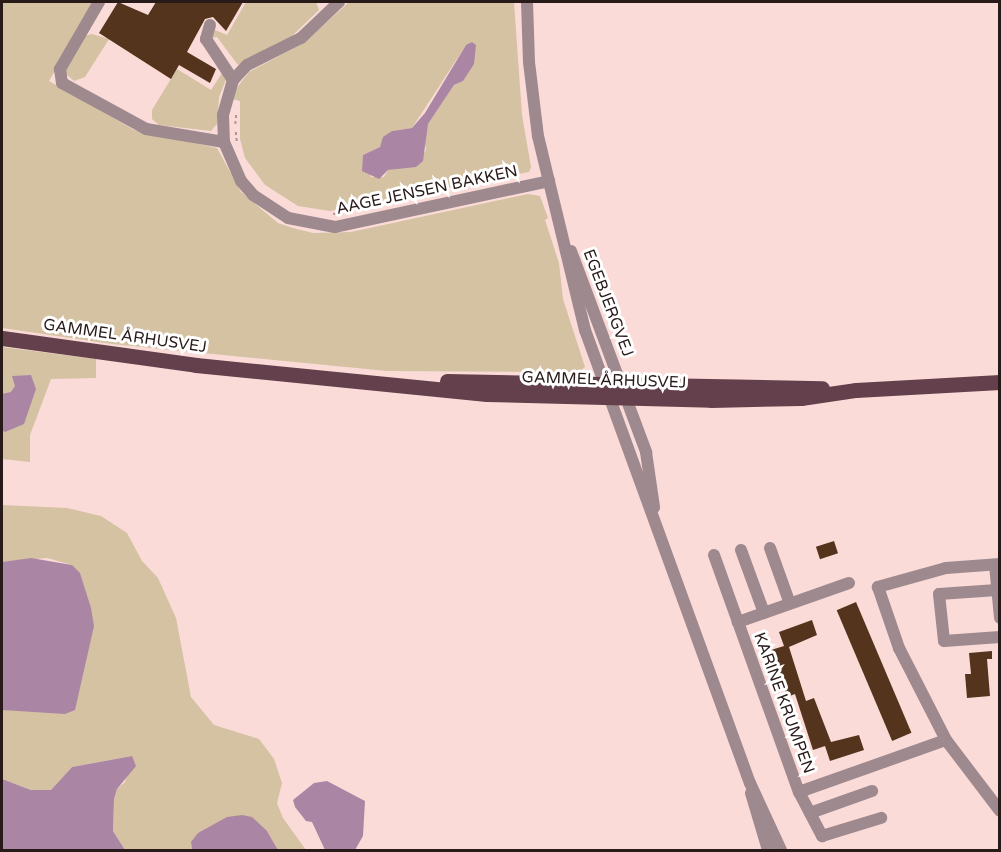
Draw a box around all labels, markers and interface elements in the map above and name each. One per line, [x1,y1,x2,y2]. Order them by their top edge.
street label: AAGE JENSEN BAKKEN [335,161,519,219]
street label: EGEBJERGVEJ [579,247,637,359]
street label: GAMMEL ÅRHUSVEJ [42,315,208,357]
street label: GAMMEL ÅRHUSVEJ [521,368,687,392]
street label: KARINE KRUMPEN [749,630,819,776]

